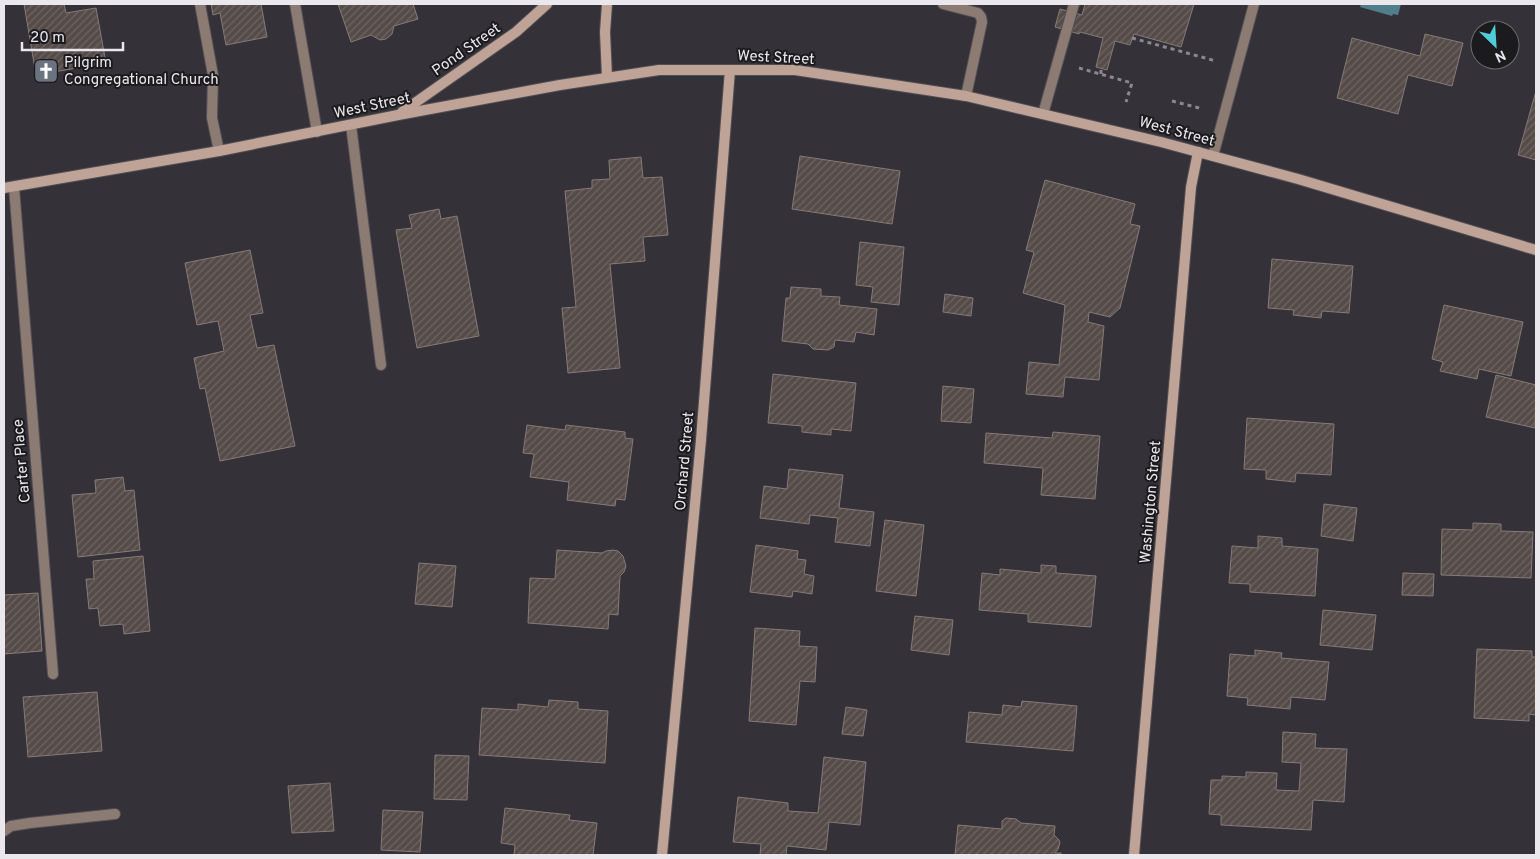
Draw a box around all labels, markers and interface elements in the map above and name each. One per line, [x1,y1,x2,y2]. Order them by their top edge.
scale bar [22,20,124,52]
street label: Pond Street [429,20,505,81]
north arrow [1470,20,1520,70]
text: 20 m [30,29,65,48]
text: N [1492,46,1508,65]
street label: West Street [737,47,815,70]
place label: Pilgrim Congregational Church [64,54,219,90]
church icon: Pilgrim Congregational Church [33,58,59,84]
street label: West Street [332,89,412,124]
street label: West Street [1137,113,1217,152]
street label: Orchard Street [672,411,699,511]
street label: Carter Place [9,418,36,504]
street label: Washington Street [1137,440,1166,565]

